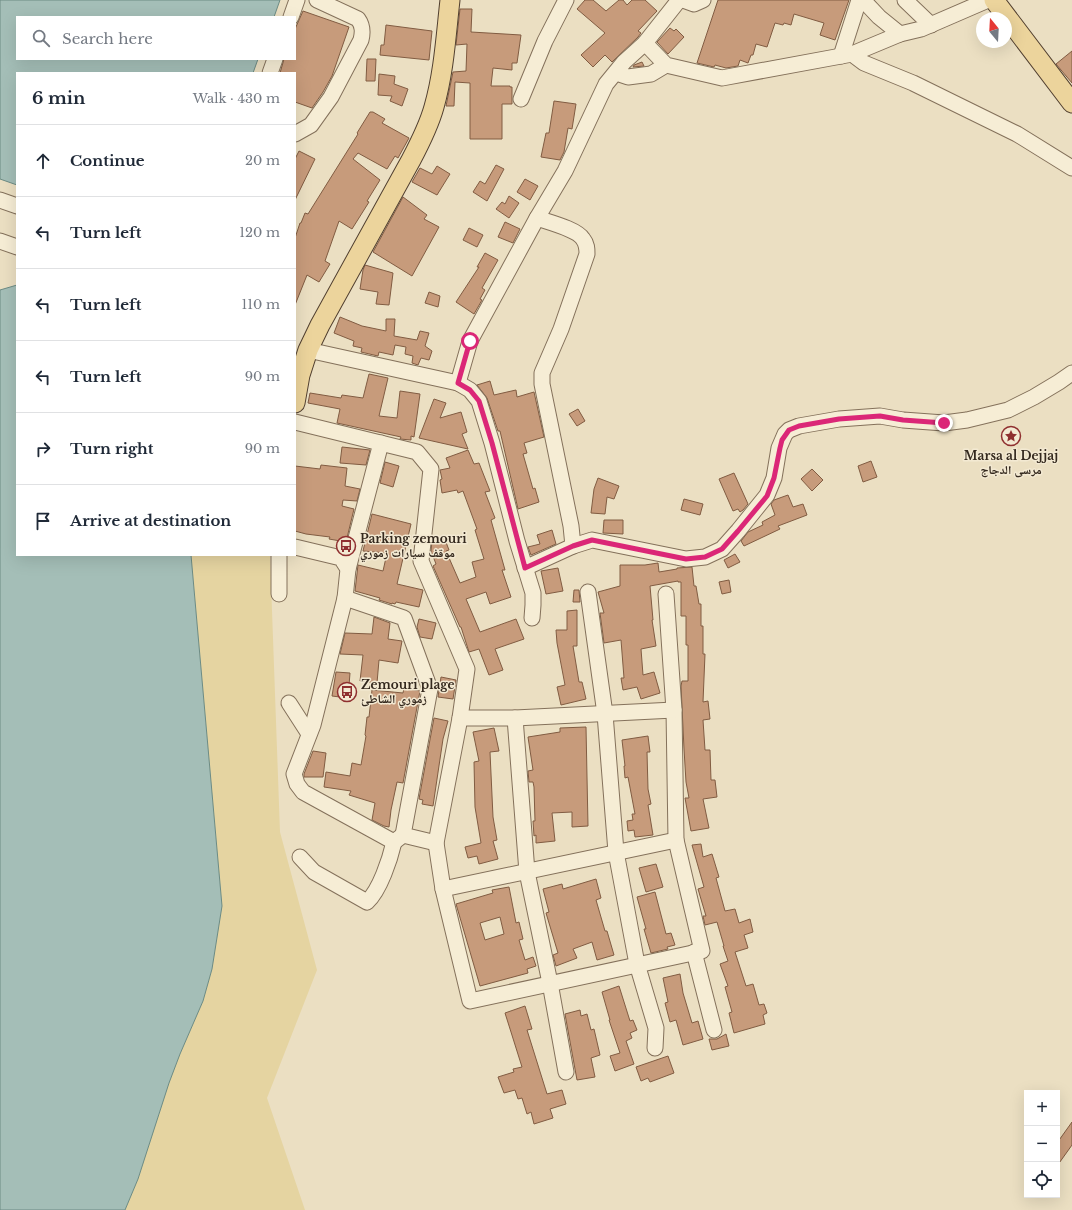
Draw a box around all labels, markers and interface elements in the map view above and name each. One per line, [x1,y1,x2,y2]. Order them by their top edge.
north arrow [976,12,1012,48]
search box [16,16,296,60]
icon: search [30,27,52,49]
text: Search here [62,29,153,48]
text: 6 min [32,88,85,109]
text: Walk · 430 m [193,90,280,107]
icon: ahead [32,150,54,172]
text: Continue [70,151,145,170]
text: 20 m [245,152,280,169]
icon: left [32,222,54,244]
text: Turn left [70,223,141,242]
text: 120 m [239,224,280,241]
icon: left [32,294,54,316]
text: Turn left [70,295,141,314]
text: 110 m [241,296,280,313]
route start [461,332,479,350]
icon: left [32,366,54,388]
text: Turn left [70,367,141,386]
text: 90 m [245,368,280,385]
route end [935,414,953,432]
place icon: Marsa al Dejjaj مرسى الدجاج [1000,425,1022,447]
icon: right [32,438,54,460]
text: Turn right [70,439,153,458]
text: 90 m [245,440,280,457]
place label: Marsa al Dejjaj مرسى الدجاج [964,448,1058,478]
icon: arrive [32,510,54,532]
text: Arrive at destination [70,511,231,530]
place label: Parking zemouri موقف سيارات زموري [360,531,467,563]
bus stop icon: Parking zemouri موقف سيارات زموري [335,535,357,557]
place label: Zemouri plage زموري الشاطئ [361,677,455,709]
bus stop icon: Zemouri plage زموري الشاطئ [336,681,358,703]
map controls [1024,1090,1060,1198]
button: + [1024,1090,1060,1126]
button: − [1024,1126,1060,1162]
button: locate [1024,1162,1060,1198]

